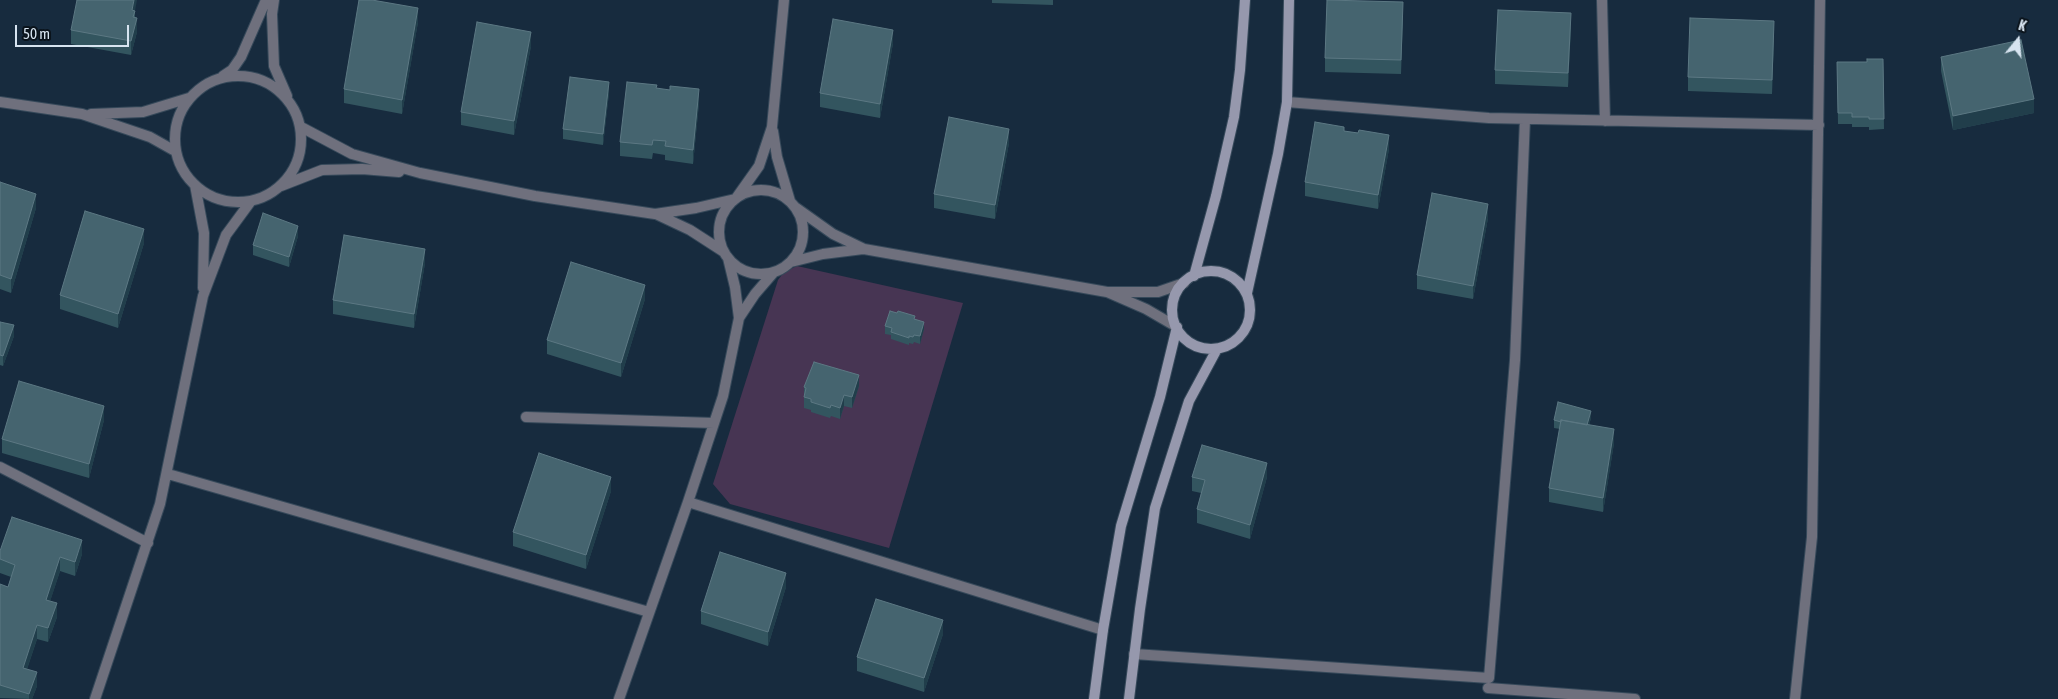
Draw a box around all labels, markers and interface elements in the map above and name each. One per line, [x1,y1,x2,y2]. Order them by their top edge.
scale bar [18,15,131,47]
north arrow [1993,15,2043,65]
text: K [2017,17,2028,34]
text: 50 m [23,25,50,42]

